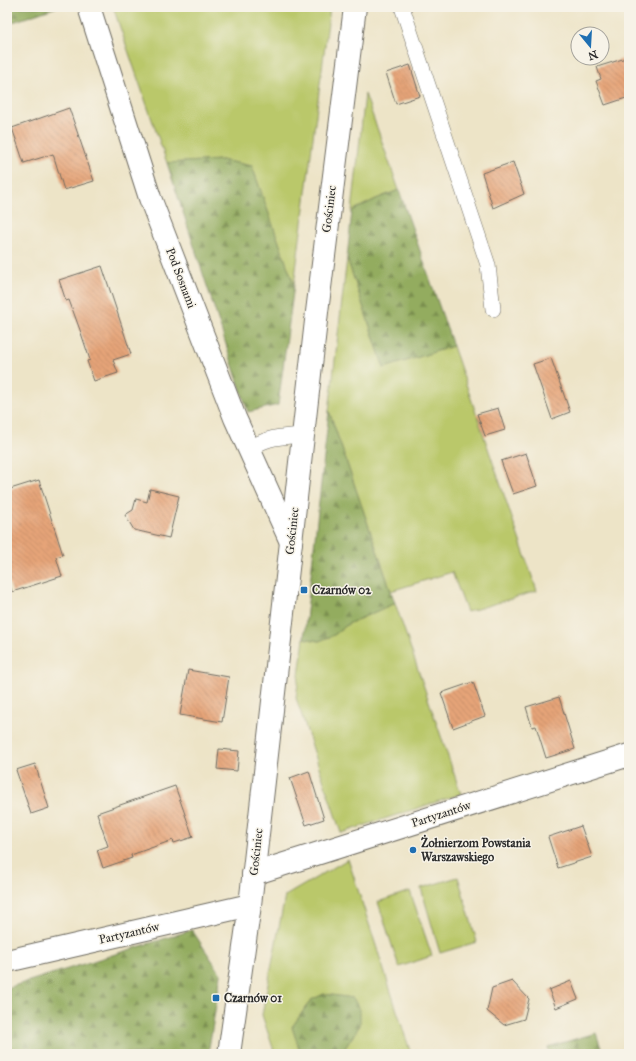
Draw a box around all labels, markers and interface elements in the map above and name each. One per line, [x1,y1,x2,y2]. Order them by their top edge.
north arrow [570,26,610,66]
text: N [586,47,599,63]
street label: Gościniec [319,185,339,233]
street label: Pod Sosnami [163,246,199,311]
street label: Gościniec [283,507,301,555]
place label: Czarnów 02 [312,583,372,597]
marker: Czarnów 02 [299,585,309,595]
street label: Partyzantów [410,798,472,830]
street label: Gościniec [247,828,265,876]
place label: Żołnierzom Powstania Warszawskiego [421,834,531,865]
marker: Żołnierzom Powstania Warszawskiego [408,845,418,855]
street label: Partyzantów [98,919,161,947]
place label: Czarnów 01 [224,991,282,1005]
marker: Czarnów 01 [211,993,221,1003]

